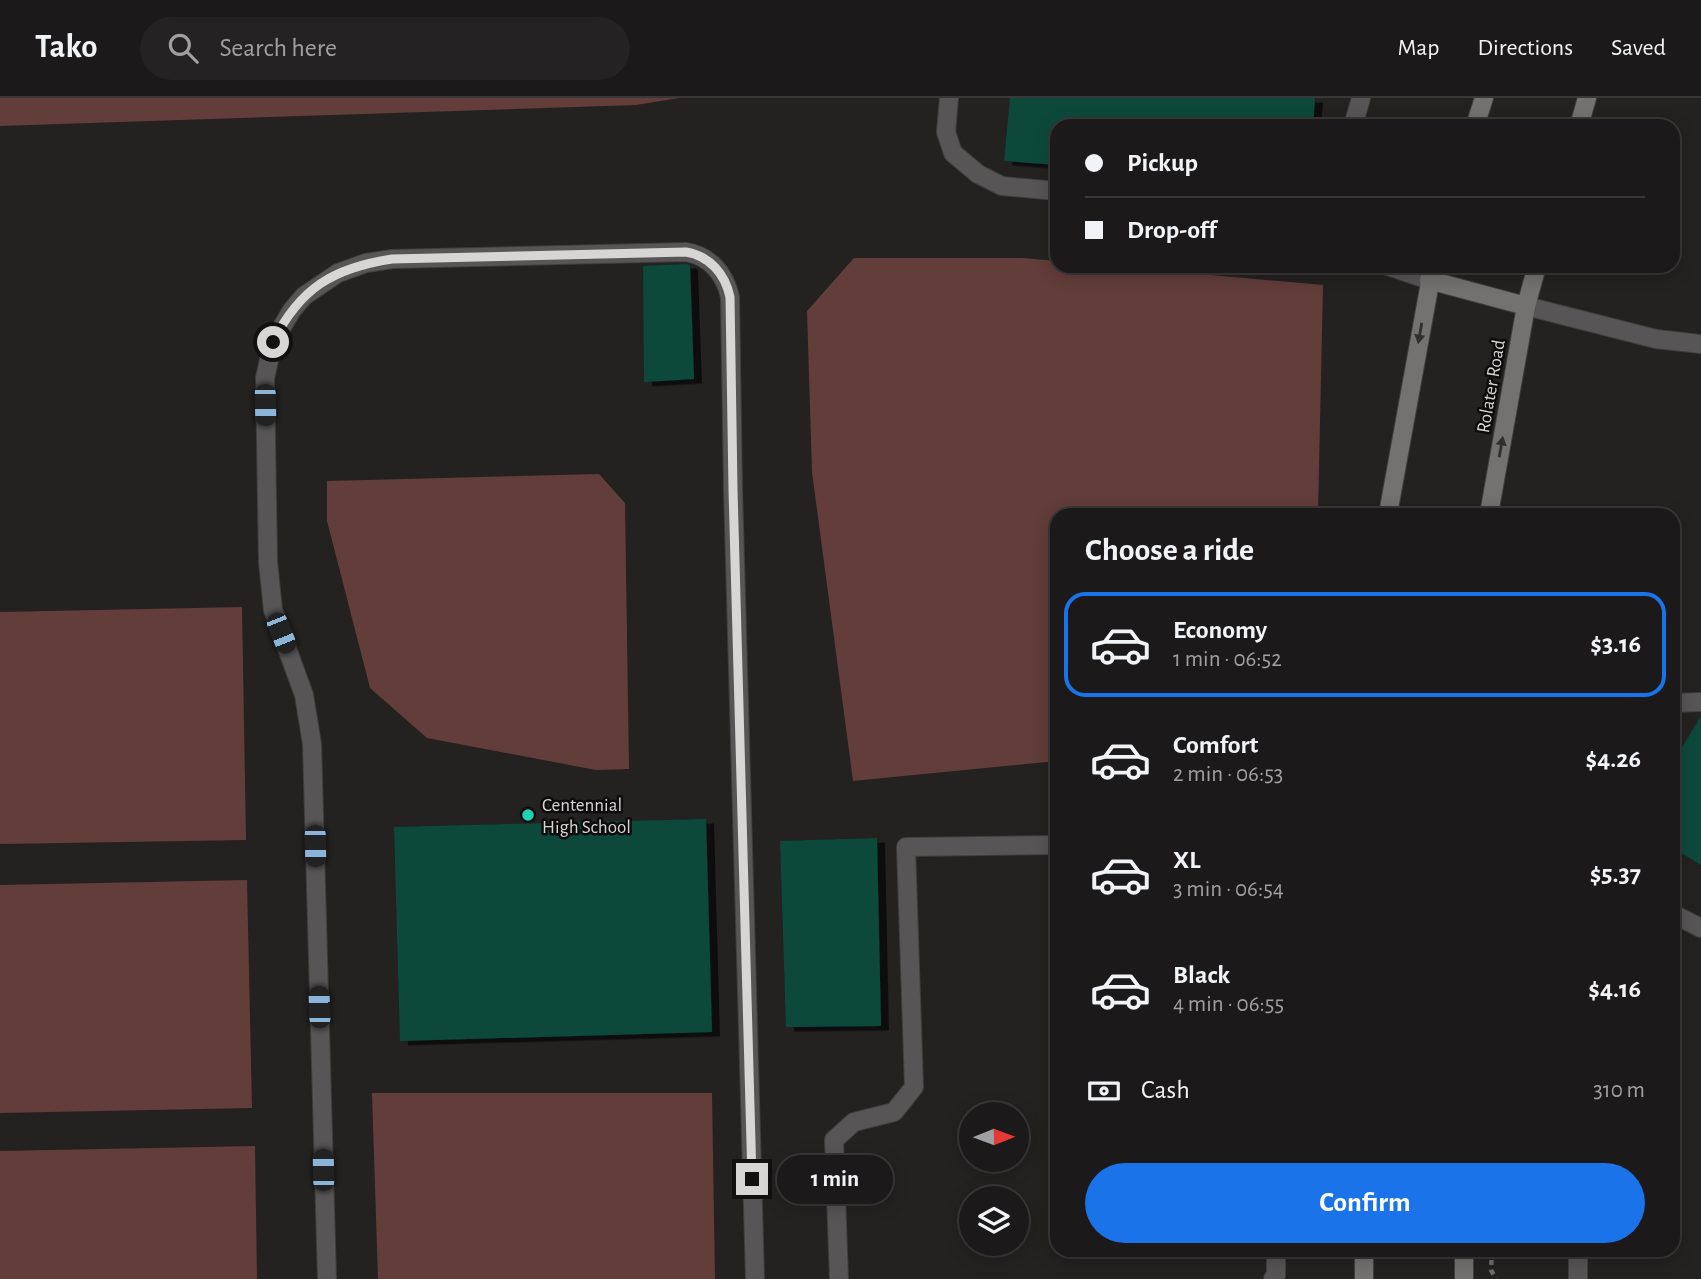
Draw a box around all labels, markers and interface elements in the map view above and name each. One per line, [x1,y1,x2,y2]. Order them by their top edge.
search box [140,17,630,80]
icon: search [164,29,202,67]
text: Tako [35,31,98,64]
text: Search here [220,35,337,61]
text: Map [1397,36,1439,60]
text: Directions [1477,36,1573,60]
text: Saved [1611,36,1666,60]
text: Pickup [1127,150,1198,176]
text: Drop-off [1127,217,1216,243]
one-way arrow [1414,322,1425,344]
route start [257,326,289,358]
street label: Rolater Road [1474,338,1509,434]
car [255,384,276,426]
one-way arrow [1496,436,1507,458]
text: Choose a ride [1085,534,1254,566]
car [264,610,299,656]
icon: car [1089,613,1152,676]
text: Economy [1173,617,1267,643]
text: $3.16 [1590,631,1641,657]
text: 1 min · 06:52 [1173,648,1282,671]
icon: car [1089,728,1152,791]
text: Comfort [1173,732,1258,758]
text: $4.26 [1585,746,1641,772]
text: 2 min · 06:53 [1173,763,1283,786]
place label: Centennial High School [542,796,631,837]
marker: Centennial High School [520,807,536,823]
car [305,825,326,867]
icon: car [1089,843,1152,906]
text: XL [1173,847,1200,873]
text: $5.37 [1590,861,1641,887]
text: 3 min · 06:54 [1173,878,1284,901]
icon: car [1089,958,1152,1021]
text: Black [1173,962,1230,988]
text: $4.16 [1588,976,1641,1002]
car [308,986,331,1028]
text: 4 min · 06:55 [1173,993,1284,1016]
icon: cash [1085,1072,1123,1110]
text: Cash [1141,1077,1190,1103]
text: 310 m [1593,1079,1645,1102]
north arrow [959,1102,1029,1172]
map controls [959,1102,1029,1256]
car [313,1149,334,1191]
callout: 1 min [776,1154,892,1204]
route end [736,1163,768,1195]
button: Confirm [1085,1163,1645,1243]
text: 1 min [811,1168,859,1191]
button: layers [959,1186,1029,1256]

